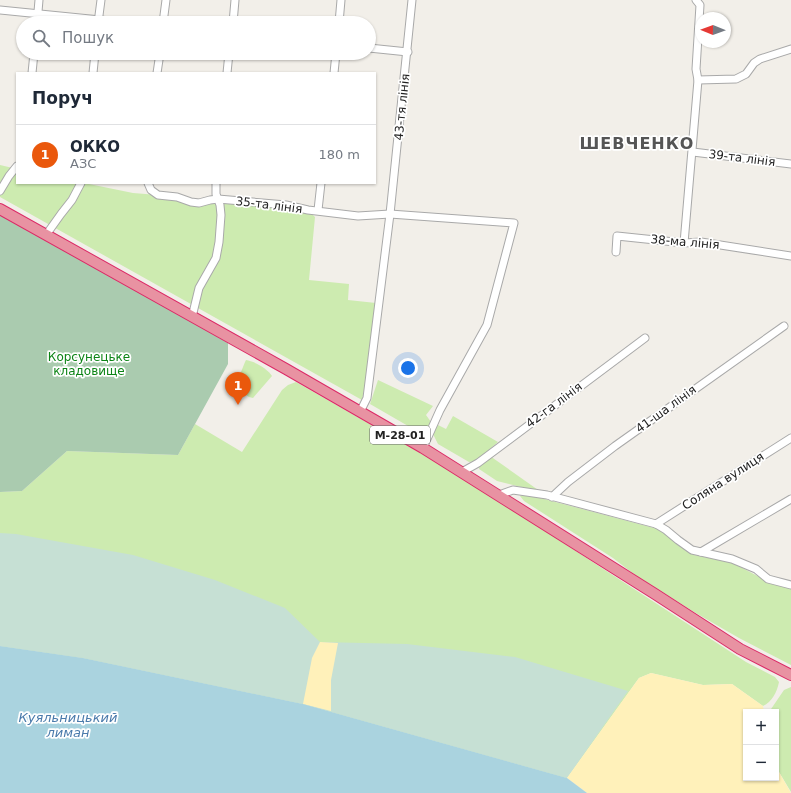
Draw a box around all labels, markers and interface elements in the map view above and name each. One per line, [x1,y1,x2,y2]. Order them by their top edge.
north arrow [695,12,731,48]
search box [16,16,376,60]
icon: search [30,27,52,49]
text: Пошук [62,29,114,47]
street label: 43-тя лінія [392,73,412,141]
text: Поруч [32,88,93,108]
district label: ШЕВЧЕНКО [580,134,694,153]
text: ОККО [70,138,120,156]
text: 1 [40,147,50,162]
text: 180 m [318,147,360,162]
street label: 39-та лінія [708,147,776,169]
text: АЗС [70,156,96,171]
street label: 35-та лінія [235,194,303,216]
street label: 38-ма лінія [650,232,720,252]
park label: Корсунецьке кладовище [48,350,130,378]
your location [398,358,418,378]
pin: 1 [225,372,251,405]
street label: 42-га лінія [523,379,585,431]
street label: 41-ша лінія [633,382,699,436]
road number: М-28-01 [370,426,430,444]
street label: Соляна вулиця [679,449,767,513]
map controls [743,709,779,781]
button: + [743,709,779,745]
water label: Куяльницький лиман [19,710,117,740]
button: − [743,745,779,781]

